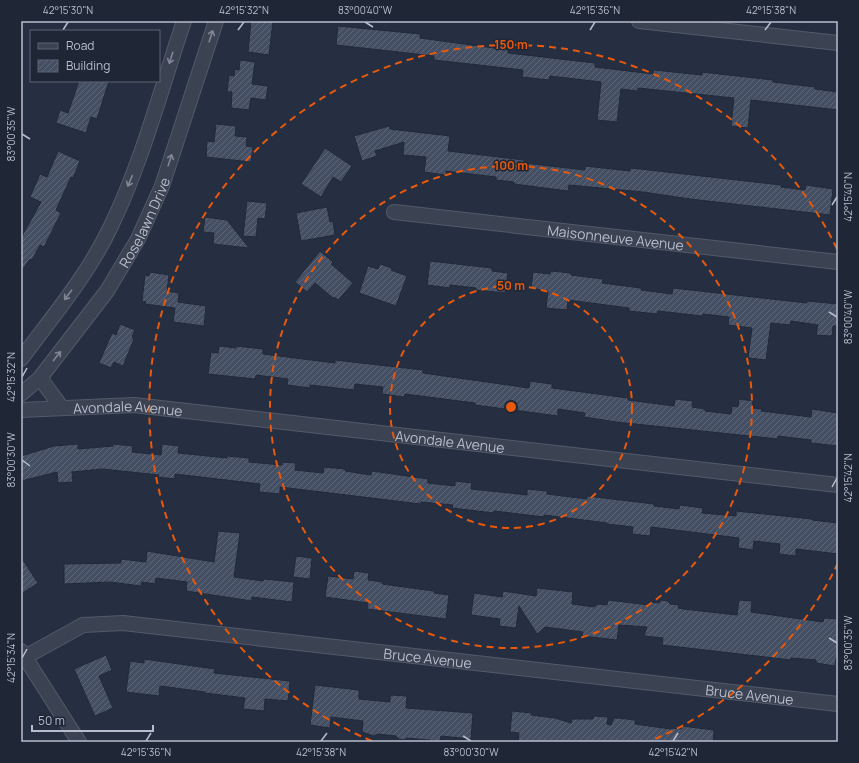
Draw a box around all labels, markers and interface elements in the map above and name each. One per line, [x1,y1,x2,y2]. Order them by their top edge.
text: 42°15'30"N [43,3,93,17]
text: 42°15'32"N [219,3,269,17]
text: 83°00'40"W [338,3,393,17]
text: 42°15'36"N [570,3,620,17]
text: 42°15'38"N [746,3,796,17]
legend [30,30,160,82]
one-way arrow [207,31,215,43]
text: 150 m [494,36,528,53]
text: Road [66,37,94,54]
one-way arrow [167,52,175,64]
text: Building [66,57,110,74]
text: 83°00'35"W [4,106,18,161]
one-way arrow [167,154,174,167]
text: 100 m [494,157,528,174]
text: 42°15'40"N [841,172,855,222]
street label: Roselawn Drive [114,175,174,271]
one-way arrow [126,175,133,187]
street label: Maisonneuve Avenue [546,220,685,254]
text: 50 m [497,277,525,294]
text: 83°00'40"W [841,289,855,344]
one-way arrow [64,290,73,301]
one-way arrow [53,351,61,362]
text: 42°15'32"N [4,352,18,402]
street label: Avondale Avenue [72,395,184,420]
centre of rings [504,400,518,414]
street label: Avondale Avenue [394,425,506,457]
text: 83°00'30"W [4,432,18,488]
text: 42°15'42"N [841,453,855,503]
text: 83°00'35"W [841,615,855,670]
text: 42°15'34"N [4,633,18,683]
street label: Bruce Avenue [383,643,473,672]
street label: Bruce Avenue [705,680,795,708]
scale bar [32,707,153,733]
text: 50 m [38,712,65,729]
text: 42°15'36"N [121,745,171,759]
text: 42°15'38"N [296,745,346,759]
text: 83°00'30"W [443,745,499,759]
text: 42°15'42"N [648,745,698,759]

